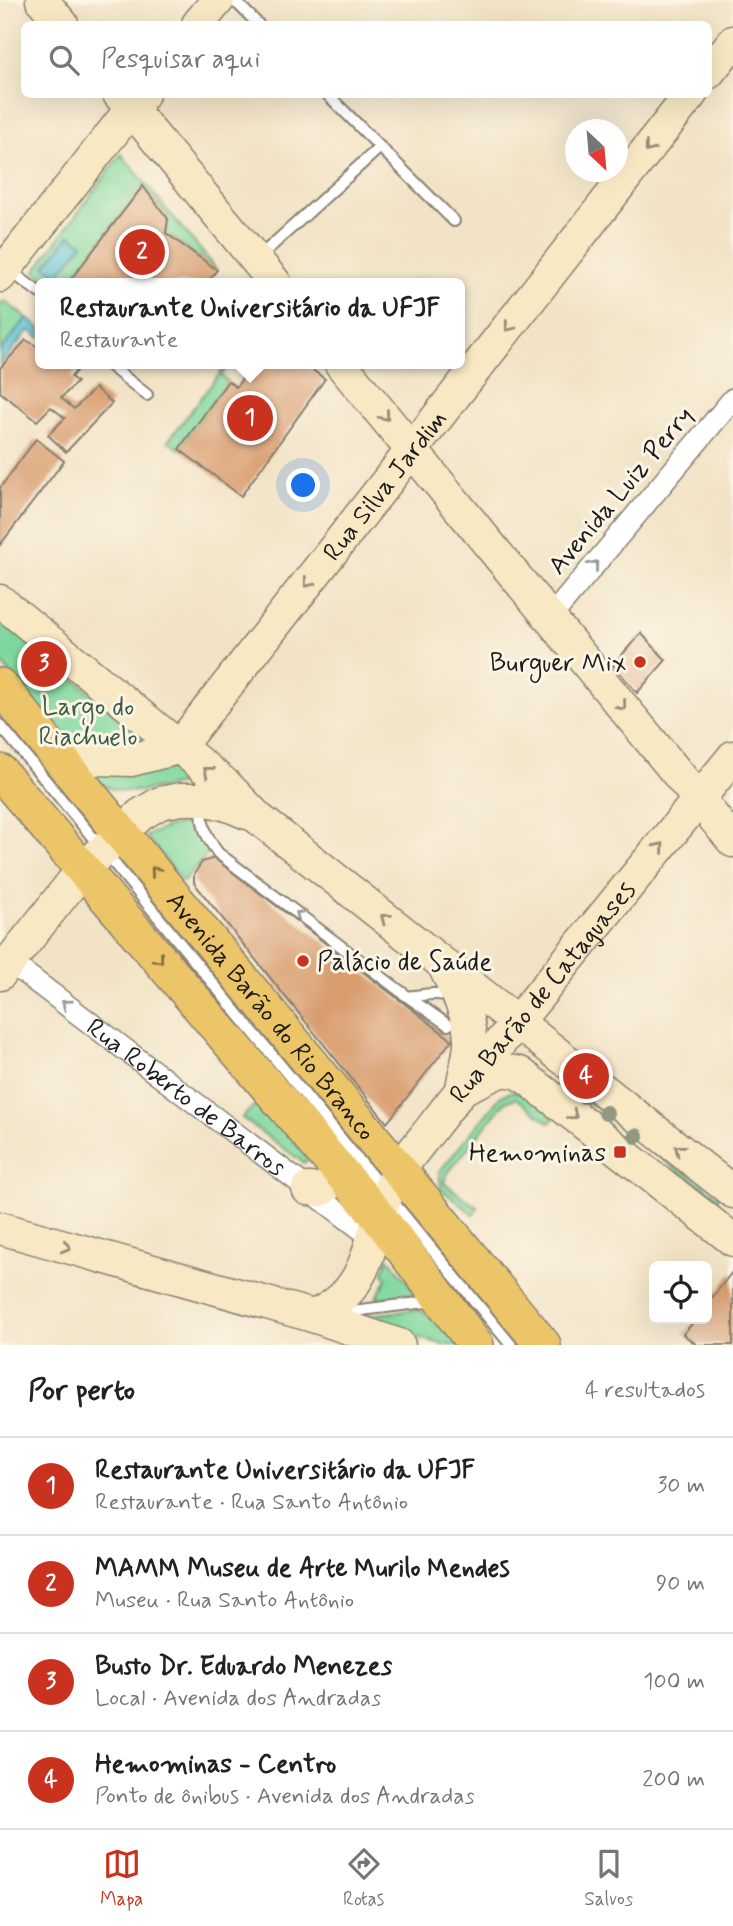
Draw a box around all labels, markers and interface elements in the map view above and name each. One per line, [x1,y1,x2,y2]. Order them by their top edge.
search box [21,21,712,98]
icon: search [45,41,83,79]
text: Pesquisar aqui [101,43,260,77]
north arrow [565,119,628,182]
one-way arrow [645,141,658,153]
pin: 2 [119,226,165,278]
popup [35,278,465,369]
text: Restaurante Universitário da UFJF [60,292,440,326]
one-way arrow [504,319,517,332]
text: Restaurante [60,326,178,356]
pin: 1 [227,392,273,444]
street label: Avenida Luiz Perry [541,400,702,583]
street label: Rua Silva Jardim [316,404,456,569]
one-way arrow [376,409,389,421]
your location [286,468,320,502]
one-way arrow [586,561,598,574]
one-way arrow [303,575,316,588]
pin: 3 [21,638,67,690]
place label: Burguer Mix [490,647,626,683]
marker: Burguer Mix [632,654,648,670]
park label: Largo do Riachuelo [38,691,138,755]
one-way arrow [614,697,626,710]
one-way arrow [204,767,216,780]
one-way arrow [651,842,664,854]
one-way arrow [150,866,163,878]
street label: Rua Barão de Cataguases [442,875,644,1111]
street label: Avenida Barão do Rio Branco [157,885,383,1148]
one-way arrow [295,911,308,924]
one-way arrow [380,914,393,926]
place label: Palácio de Saúde [317,946,492,980]
one-way arrow [151,950,163,963]
marker: Palácio de Saúde [295,953,311,969]
one-way arrow [61,1000,74,1013]
street label: Rua Roberto de Barros [79,1011,292,1185]
pin: 4 [563,1050,609,1102]
one-way arrow [566,1107,578,1120]
place label: Hemominas [469,1137,606,1171]
marker: Hemominas [612,1144,628,1160]
one-way arrow [675,1145,687,1158]
one-way arrow [60,1239,72,1253]
map controls [649,1261,712,1324]
button: locate [649,1261,712,1324]
text: Por perto [28,1371,135,1410]
text: 4 resultados [585,1376,705,1406]
text: Restaurante Universitário da UFJF [95,1454,475,1488]
text: 1 [46,1471,56,1501]
text: 30 m [657,1471,705,1501]
text: Restaurante · Rua Santo Antônio [95,1488,408,1518]
text: MAMM Museu de Arte Murilo Mendes [95,1552,510,1586]
text: 2 [45,1569,57,1599]
text: 90 m [656,1569,705,1599]
text: Museu · Rua Santo Antônio [95,1586,354,1616]
text: Busto Dr. Eduardo Menezes [95,1650,392,1684]
text: 3 [46,1667,56,1697]
text: 100 m [643,1667,705,1697]
text: Local · Avenida dos Andradas [95,1684,381,1714]
text: Hemominas - Centro [95,1748,336,1782]
text: 4 [44,1765,58,1795]
text: 200 m [642,1765,705,1795]
text: Ponto de ônibus · Avenida dos Andradas [95,1782,475,1812]
tab: Mapa [100,1845,143,1912]
tab: Rotas [343,1845,384,1912]
tab: Salvos [584,1845,633,1912]

